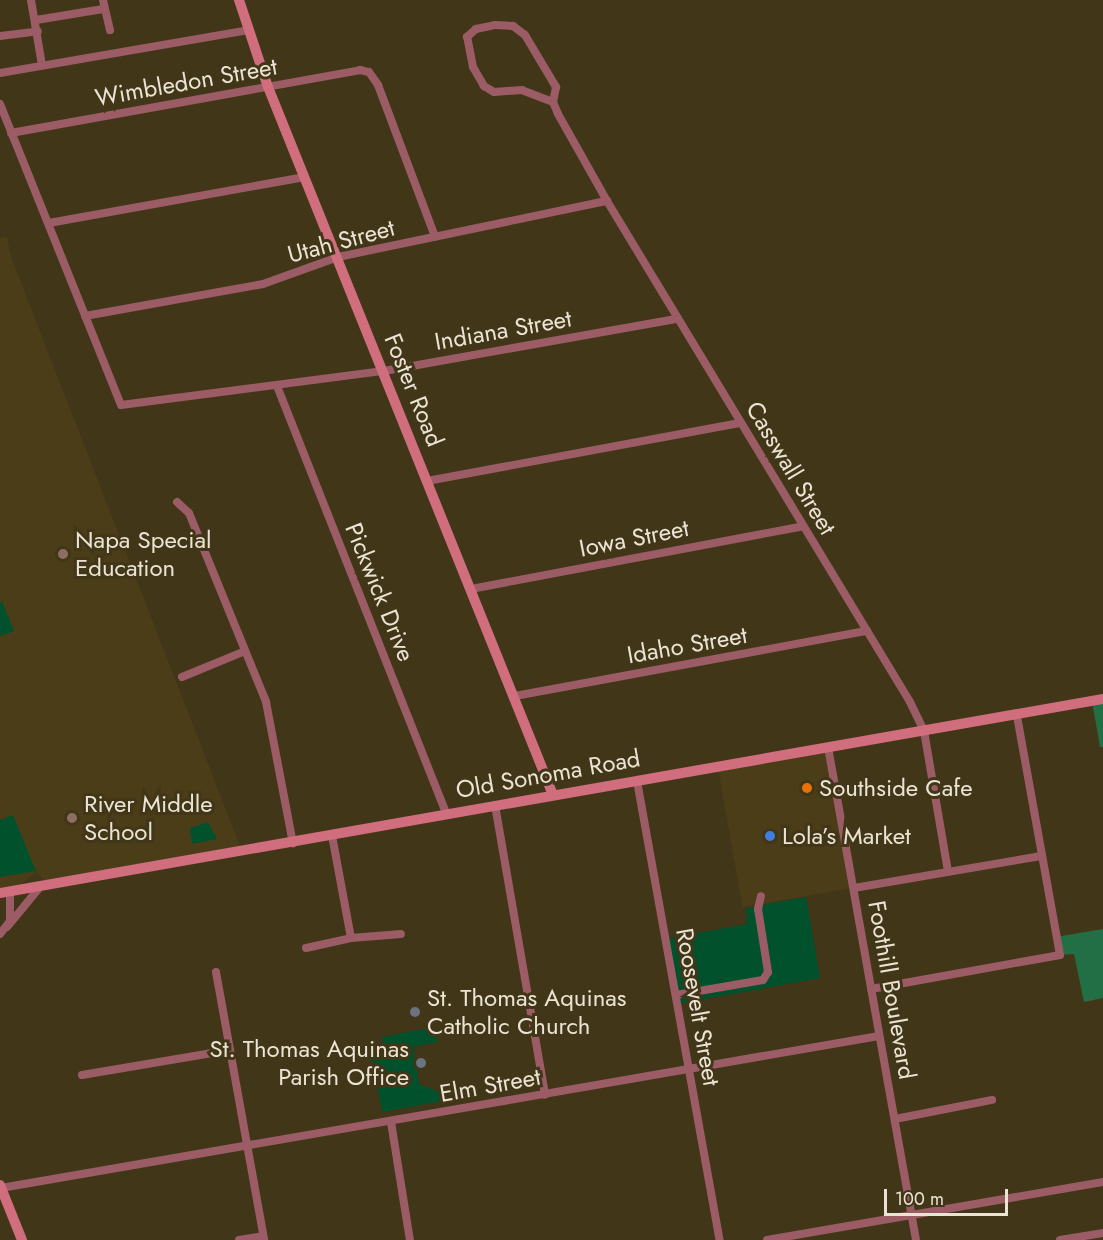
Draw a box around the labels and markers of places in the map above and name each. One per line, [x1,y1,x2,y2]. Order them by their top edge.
place label: Napa Special Education [75,526,212,582]
marker: Napa Special Education [56,547,70,561]
place label: Southside Cafe [819,774,973,802]
marker: Southside Cafe [800,781,814,795]
place label: River Middle School [84,790,213,846]
marker: River Middle School [65,811,79,825]
place label: Lola’s Market [782,822,911,850]
marker: Lola’s Market [763,829,777,843]
place label: St. Thomas Aquinas Catholic Church [427,984,626,1040]
marker: St. Thomas Aquinas Catholic Church [408,1005,422,1019]
place label: St. Thomas Aquinas Parish Office [210,1035,409,1091]
marker: St. Thomas Aquinas Parish Office [414,1056,428,1070]

